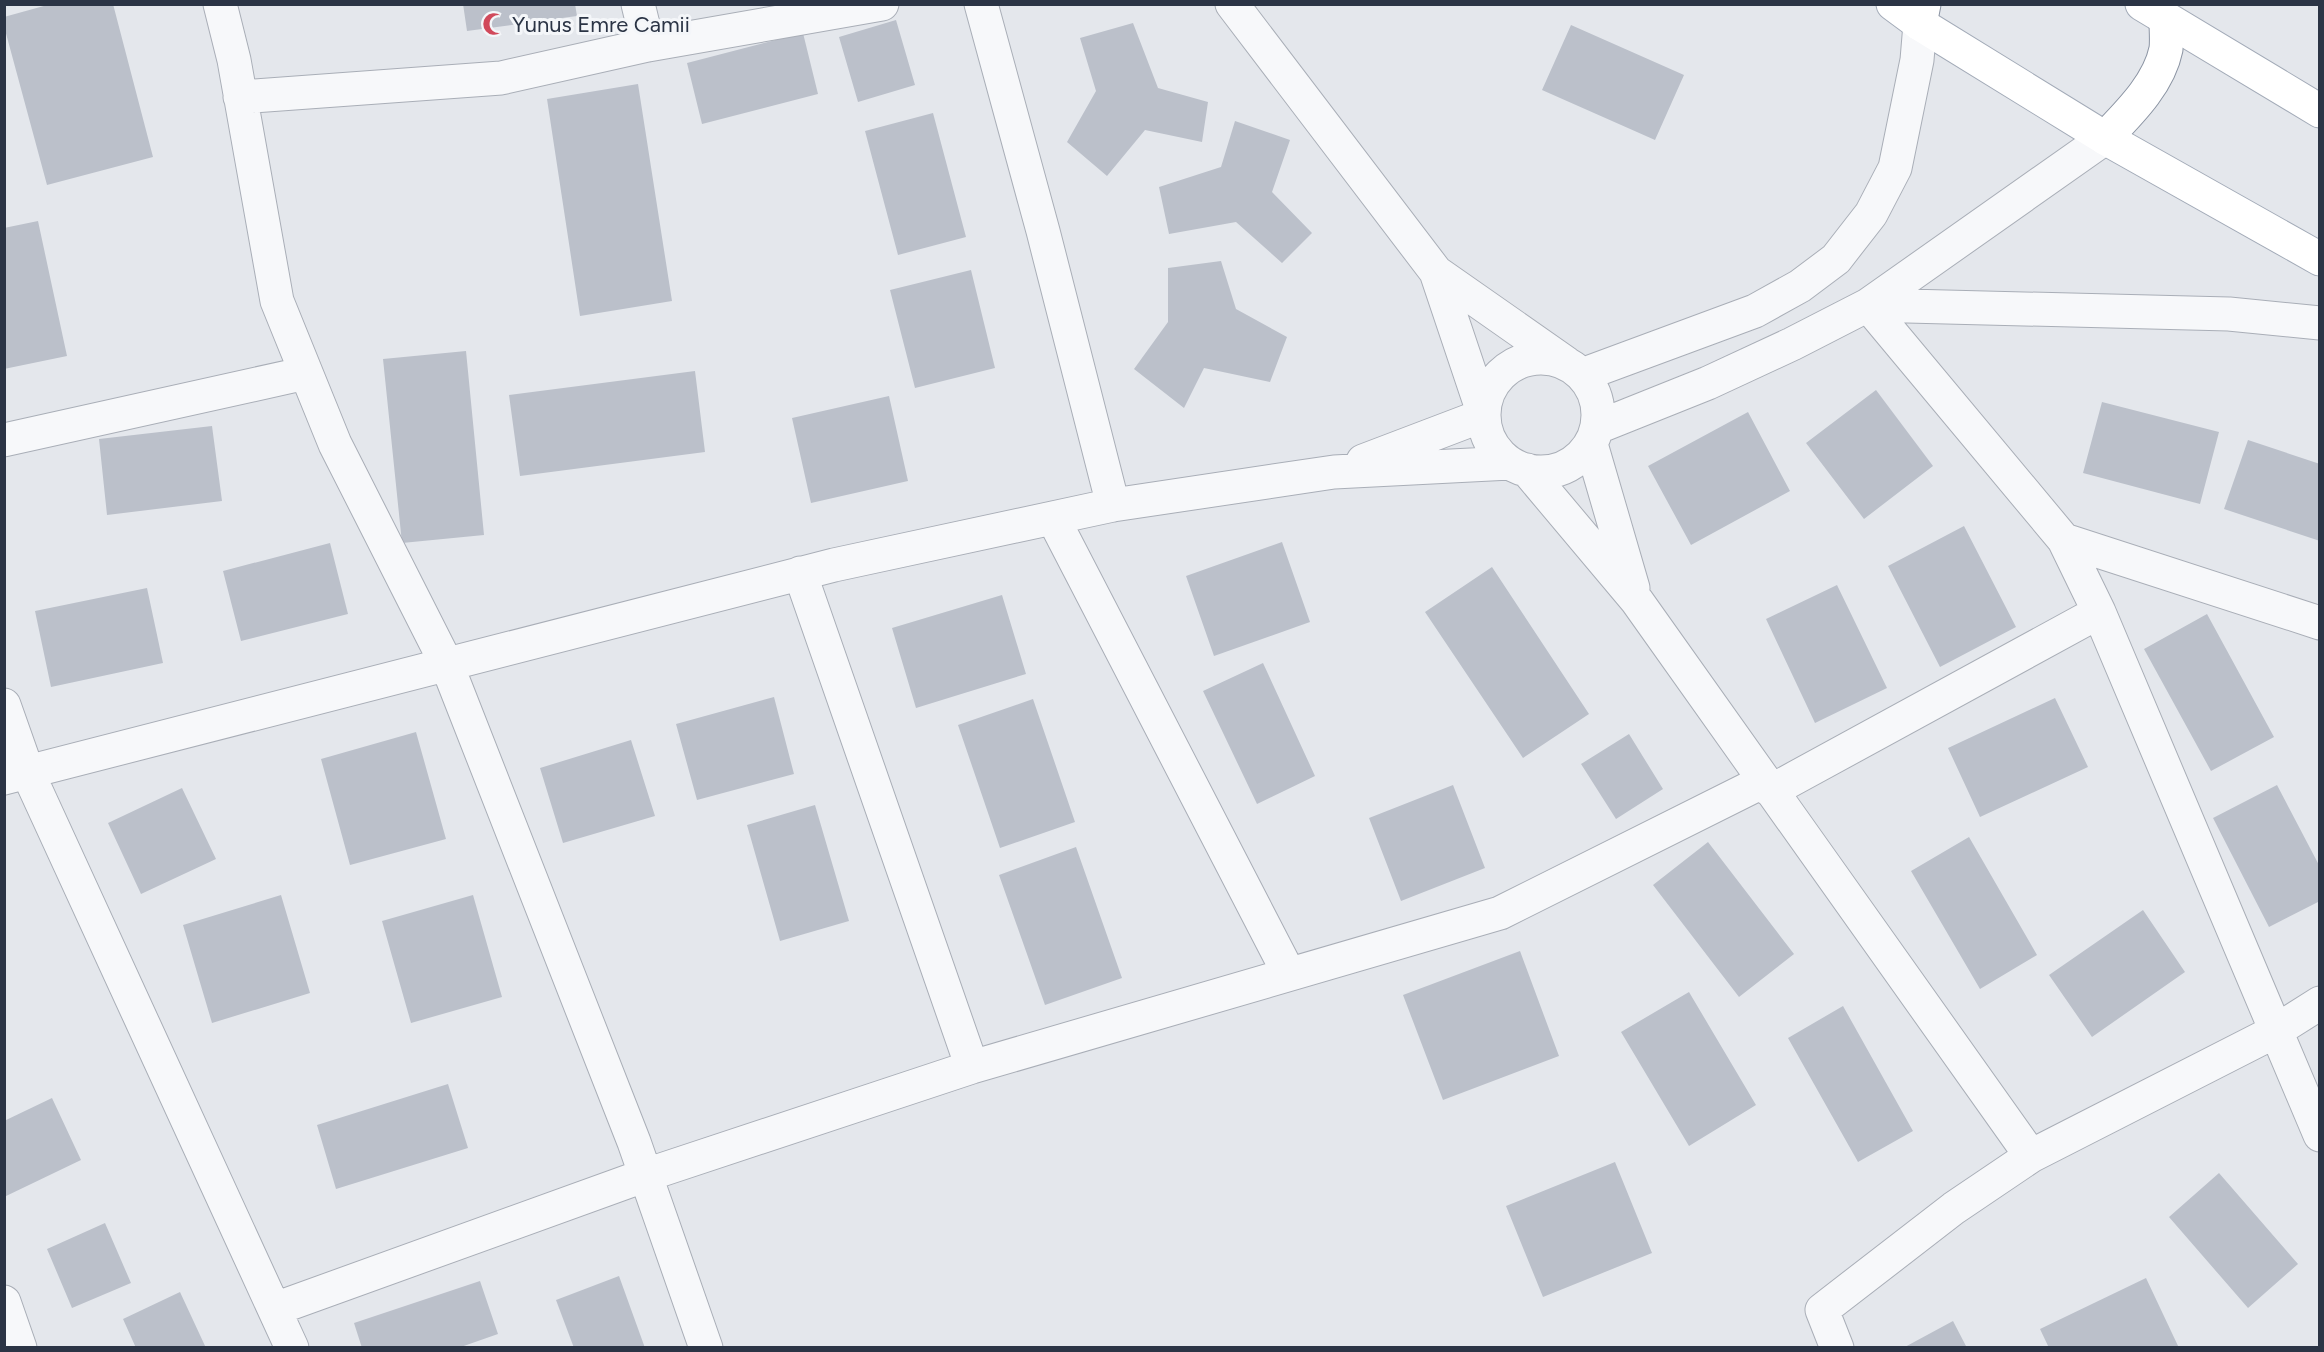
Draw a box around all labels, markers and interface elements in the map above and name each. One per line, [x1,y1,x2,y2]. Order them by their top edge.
mosque icon: Yunus Emre Camii [481,11,507,37]
place label: Yunus Emre Camii [512,11,690,38]

